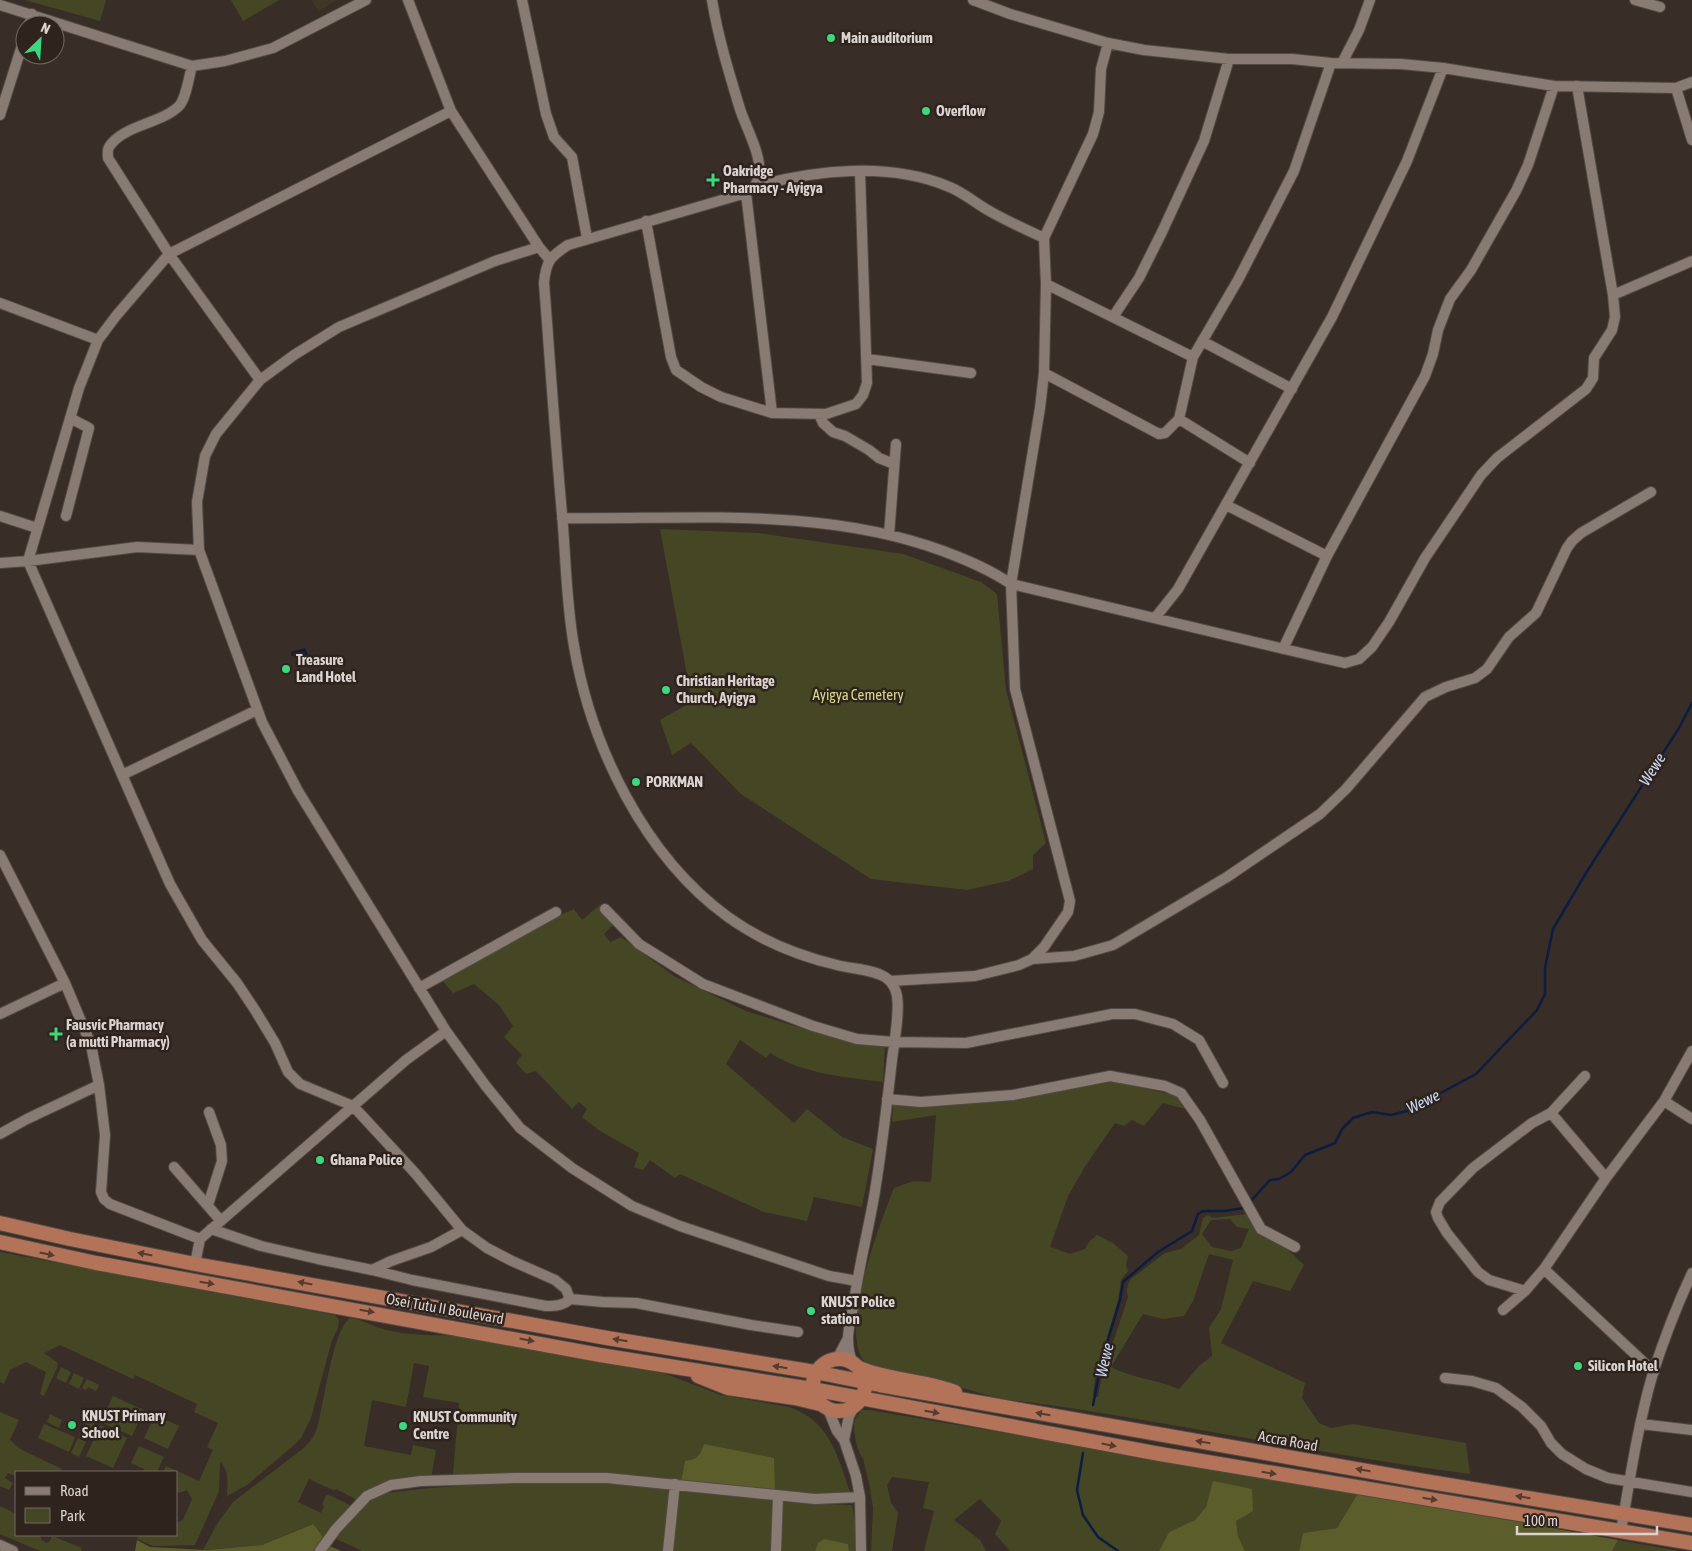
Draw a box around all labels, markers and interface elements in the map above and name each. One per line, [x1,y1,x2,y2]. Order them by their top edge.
north arrow [15,15,65,65]
text: N [38,19,53,37]
place label: Main auditorium [841,29,933,46]
marker: Main auditorium [825,32,837,44]
place label: Overflow [936,102,986,119]
marker: Overflow [920,105,932,117]
place label: Oakridge Pharmacy - Ayigya [723,162,823,196]
marker: Oakridge Pharmacy - Ayigya [707,174,719,186]
place label: Treasure Land Hotel [296,651,357,685]
marker: Treasure Land Hotel [280,663,292,675]
place label: Christian Heritage Church, Ayigya [676,672,775,706]
marker: Christian Heritage Church, Ayigya [660,684,672,696]
park label: Ayigya Cemetery [812,686,904,703]
water label: Wewe [1635,749,1669,789]
place label: PORKMAN [646,773,703,790]
marker: PORKMAN [630,776,642,788]
place label: Fausvic Pharmacy (a mutti Pharmacy) [66,1016,170,1050]
marker: Fausvic Pharmacy (a mutti Pharmacy) [50,1028,62,1040]
water label: Wewe [1403,1085,1443,1117]
place label: Ghana Police [330,1151,403,1168]
marker: Ghana Police [314,1154,326,1166]
one-way arrow [40,1250,55,1258]
one-way arrow [137,1250,153,1258]
one-way arrow [296,1279,312,1287]
one-way arrow [199,1280,215,1288]
street label: Osei Tutu II Boulevard [385,1290,505,1327]
place label: KNUST Police station [821,1293,895,1327]
marker: KNUST Police station [805,1305,817,1317]
one-way arrow [360,1308,376,1316]
one-way arrow [611,1336,627,1344]
one-way arrow [519,1337,535,1345]
water label: Wewe [1091,1341,1117,1379]
place label: Silicon Hotel [1588,1357,1659,1374]
marker: Silicon Hotel [1572,1360,1584,1372]
one-way arrow [772,1362,788,1370]
place label: KNUST Primary School [82,1407,166,1441]
place label: KNUST Community Centre [413,1408,518,1442]
one-way arrow [925,1409,941,1417]
one-way arrow [1034,1409,1050,1417]
marker: KNUST Primary School [66,1419,78,1431]
marker: KNUST Community Centre [397,1420,409,1432]
street label: Accra Road [1257,1427,1319,1454]
one-way arrow [1194,1438,1210,1446]
one-way arrow [1102,1441,1118,1449]
one-way arrow [1354,1466,1370,1474]
one-way arrow [1262,1469,1278,1477]
legend [15,1471,178,1536]
text: Road [60,1482,89,1499]
one-way arrow [1515,1493,1531,1501]
one-way arrow [1422,1495,1438,1503]
scale bar [1517,1504,1657,1536]
text: Park [60,1507,85,1524]
text: 100 m [1524,1512,1558,1529]

